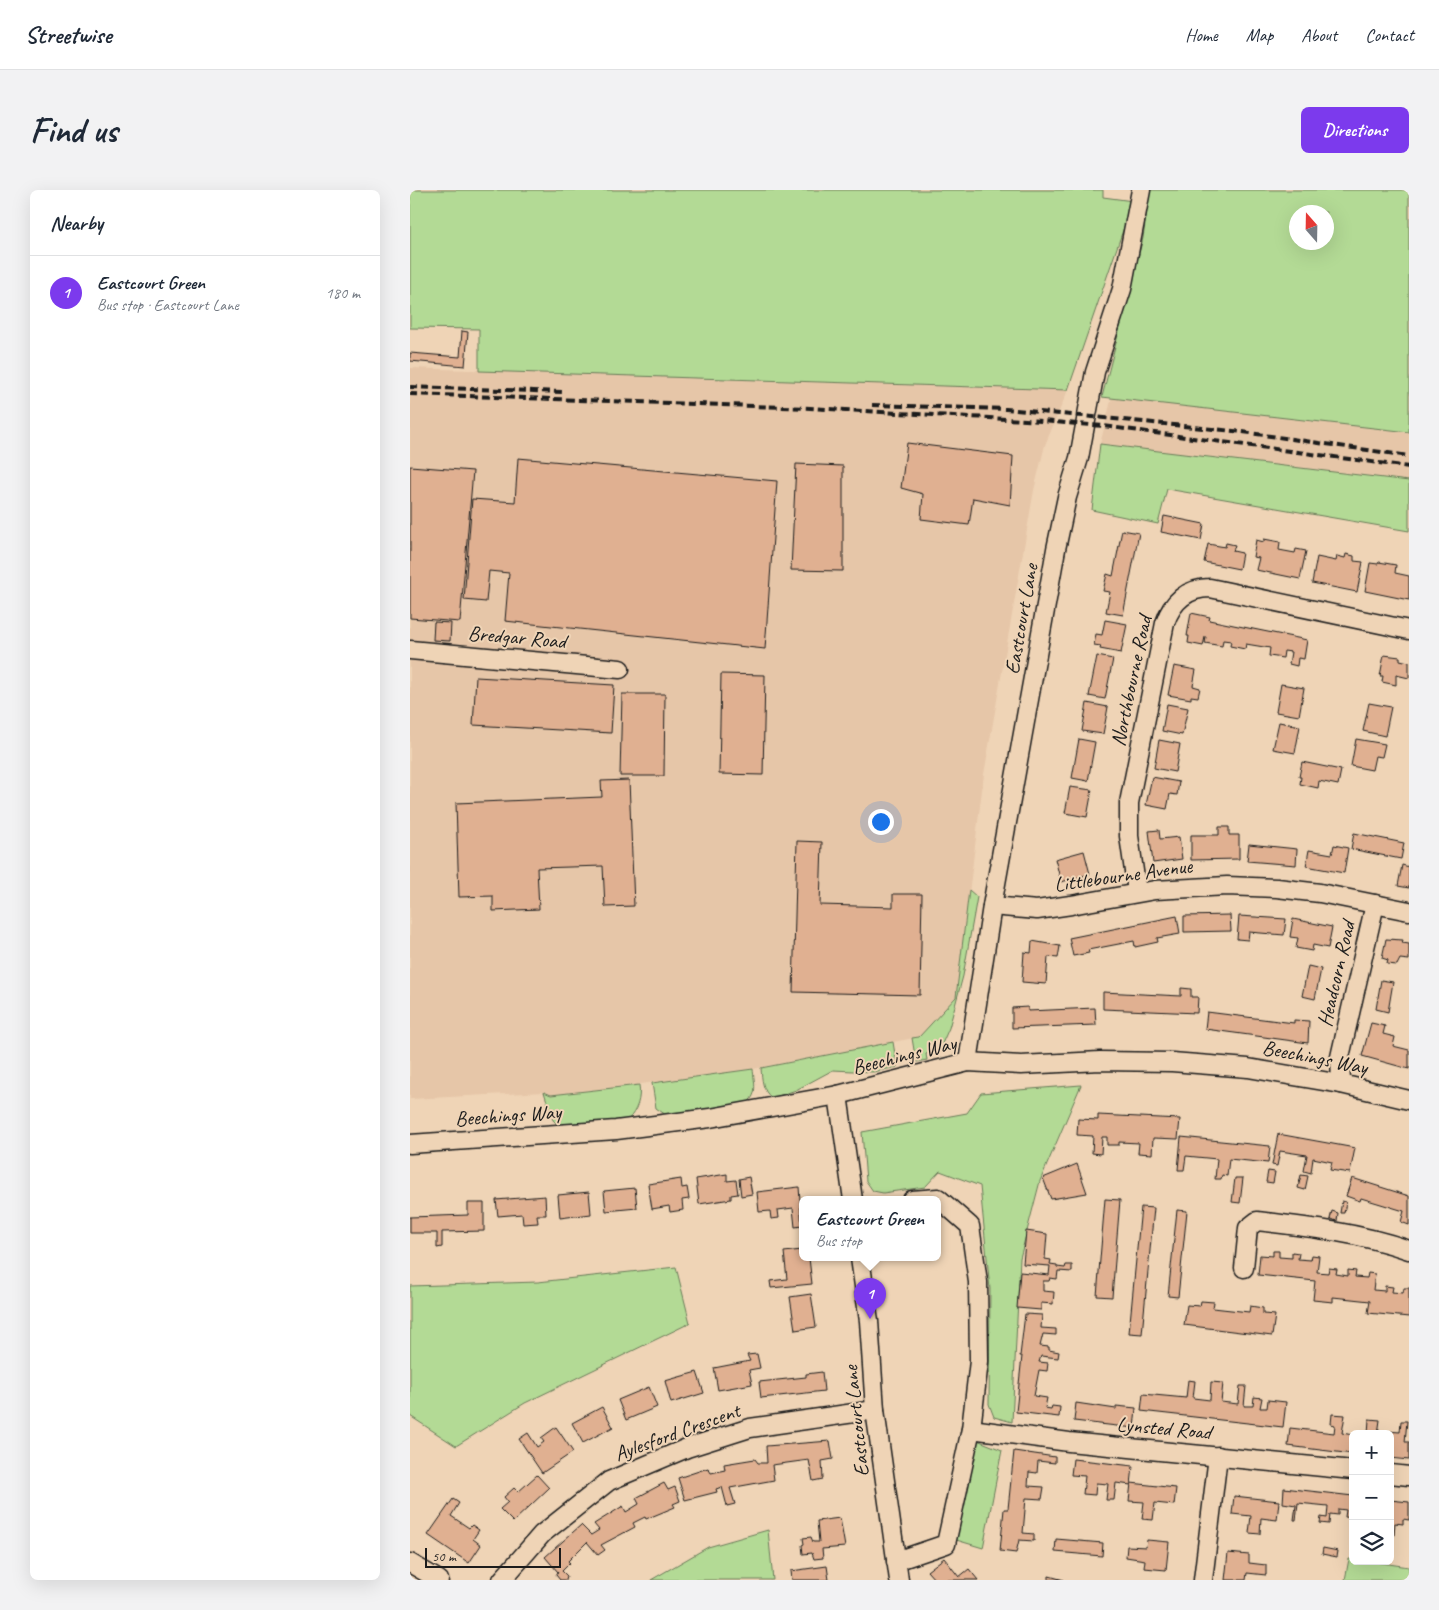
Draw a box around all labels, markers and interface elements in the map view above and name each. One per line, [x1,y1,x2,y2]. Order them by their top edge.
text: Streetwise [25,20,111,50]
text: Home [1185,24,1218,46]
text: Map [1246,24,1273,46]
text: About [1301,24,1337,46]
text: Contact [1365,24,1414,46]
button: Directions [1301,107,1409,153]
text: Find us [30,108,117,153]
north arrow [1289,205,1334,250]
text: Nearby [50,210,103,236]
text: Eastcourt Green [97,271,205,295]
text: 1 [62,283,70,303]
text: 180 m [326,283,360,303]
text: Bus stop · Eastcourt Lane [97,295,239,315]
street label: Eastcourt Lane [999,561,1044,676]
street label: Northbourne Road [1104,610,1158,749]
street label: Bredgar Road [467,620,571,655]
your location [868,809,894,835]
street label: Littlebourne Avenue [1052,852,1195,898]
street label: Headcorn Road [1311,915,1362,1029]
street label: Beechings Way [849,1029,960,1080]
street label: Beechings Way [1260,1034,1371,1080]
street label: Beechings Way [454,1098,564,1132]
popup [799,1196,941,1261]
text: Eastcourt Green [816,1207,924,1231]
text: Bus stop [816,1231,862,1251]
pin: 1 [854,1278,886,1319]
street label: Eastcourt Lane [837,1363,875,1478]
street label: Aylesford Crescent [611,1397,745,1467]
street label: Lynsted Road [1116,1411,1215,1445]
map controls [1349,1430,1394,1565]
button: + [1349,1430,1394,1475]
button: − [1349,1475,1394,1520]
button: layers [1349,1520,1394,1565]
scale bar [425,1545,561,1568]
text: 50 m [432,1548,456,1565]

